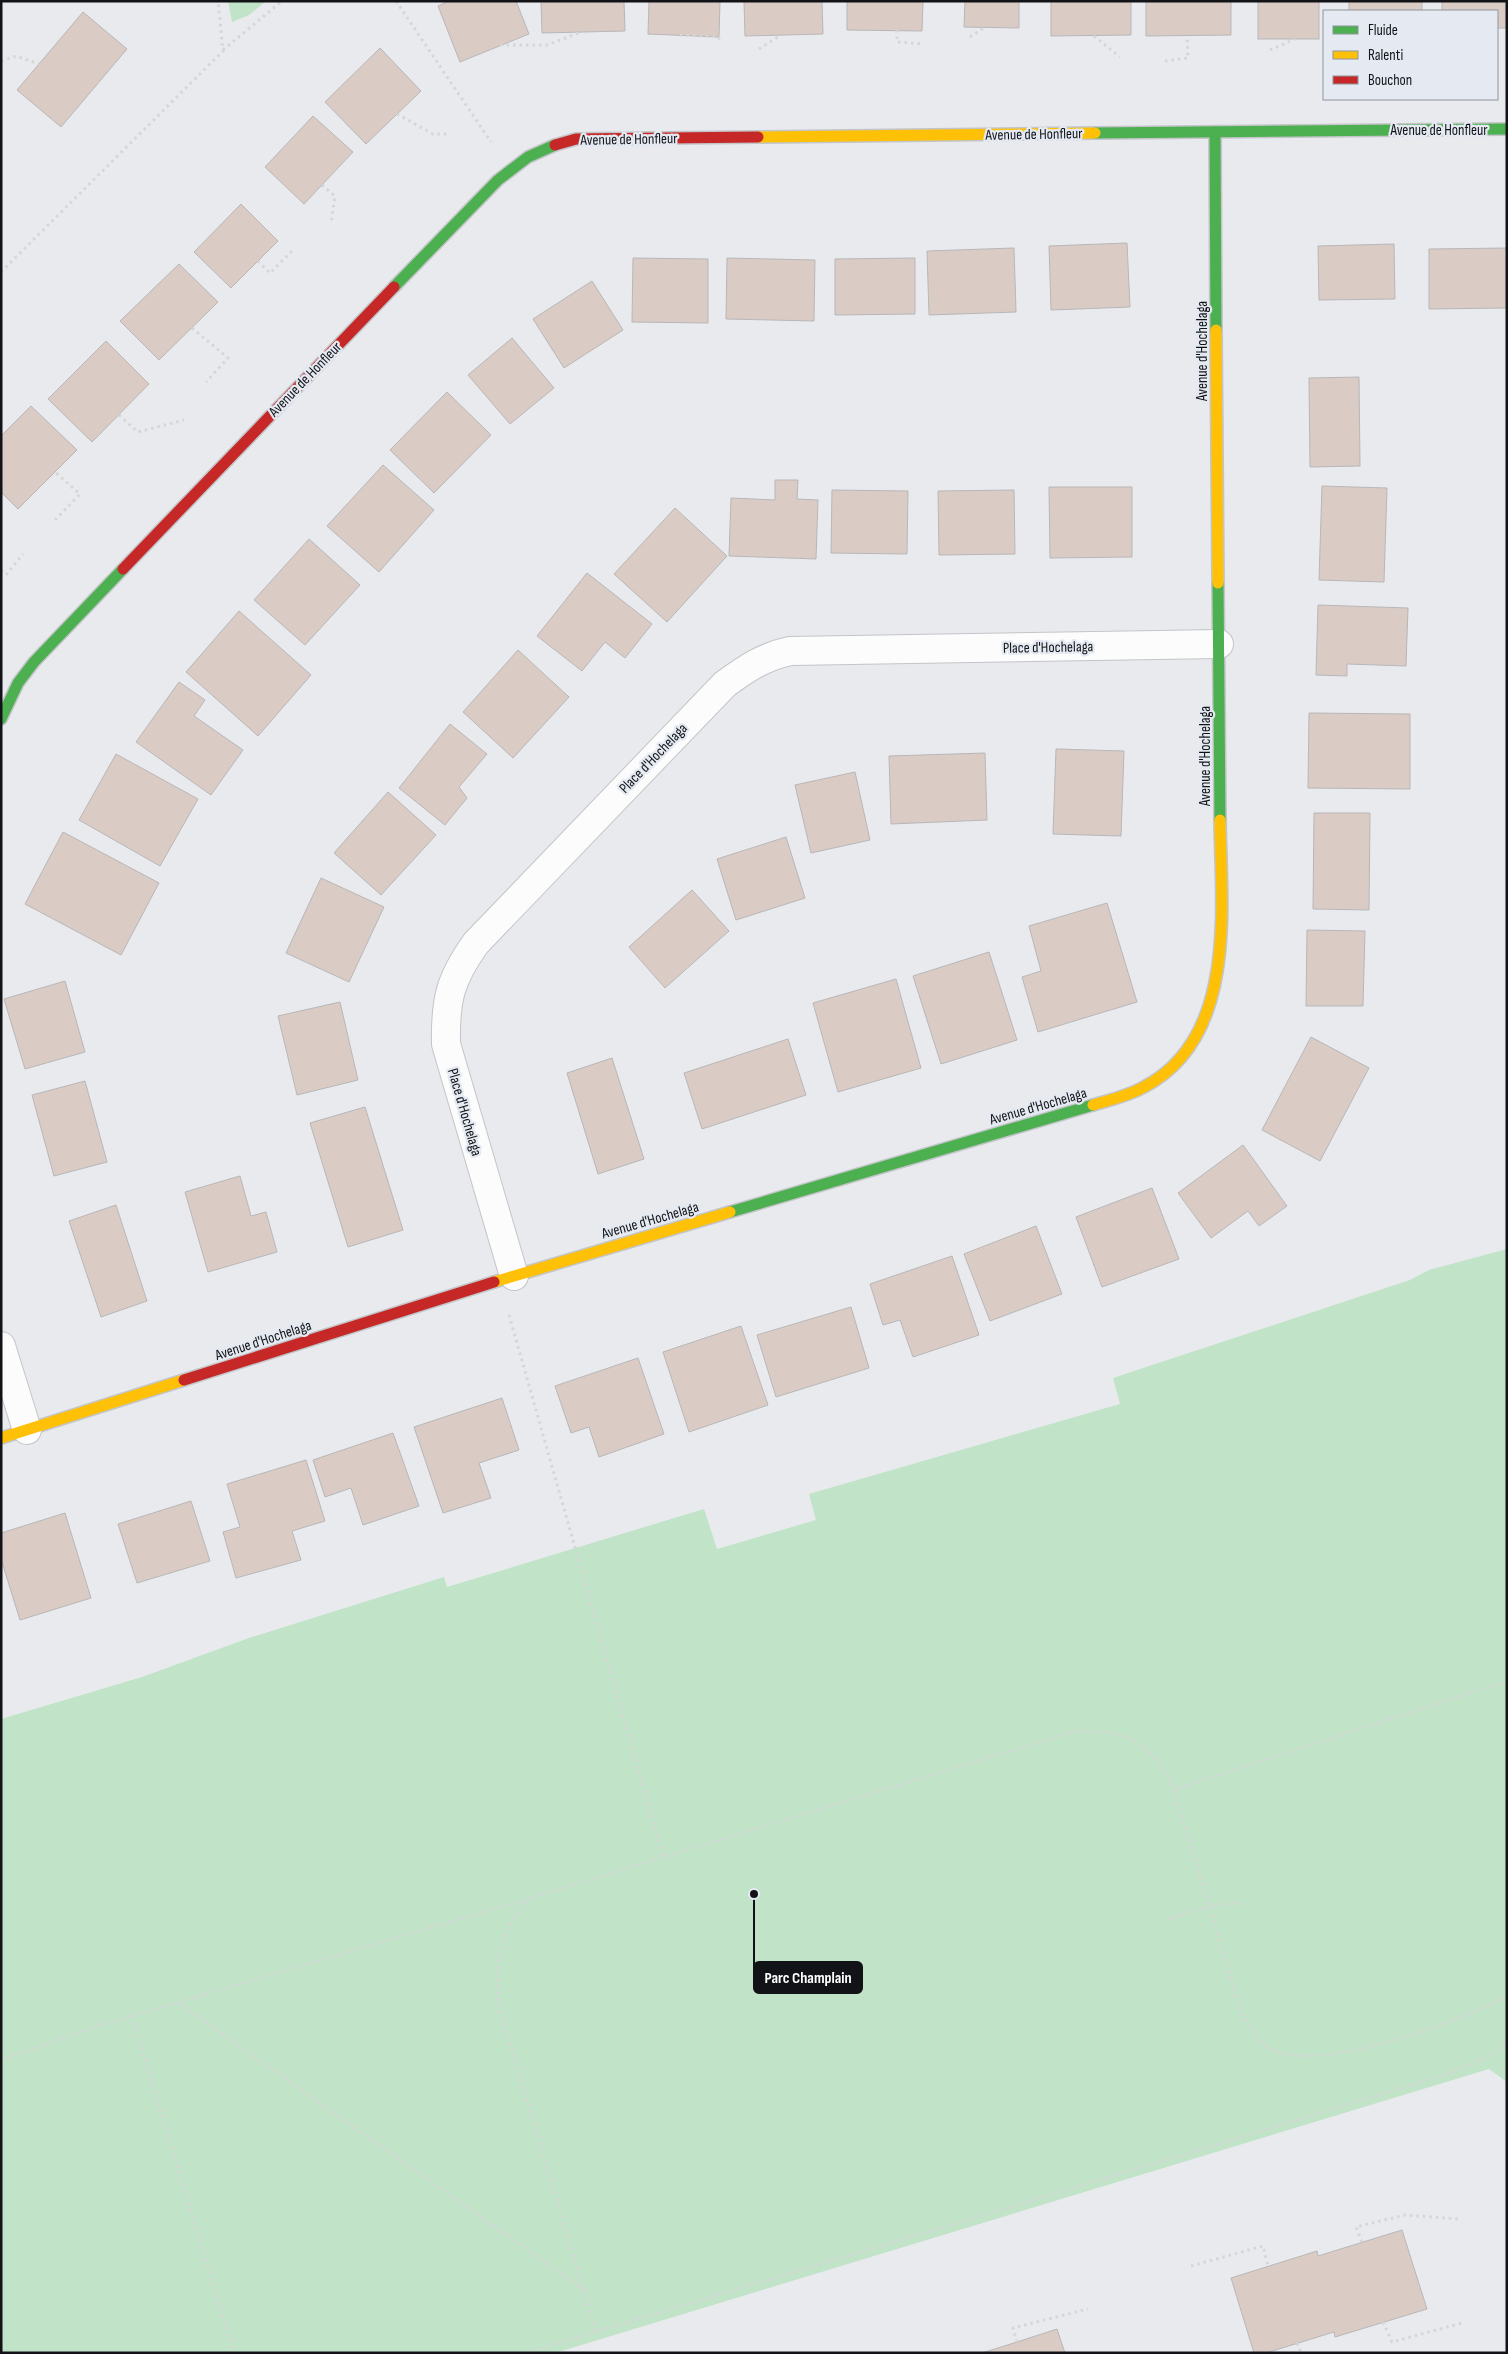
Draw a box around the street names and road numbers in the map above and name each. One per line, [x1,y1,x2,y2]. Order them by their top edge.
street label: Avenue de Honfleur [1389,121,1488,140]
street label: Avenue de Honfleur [984,124,1083,145]
street label: Avenue de Honfleur [579,129,678,150]
street label: Avenue d'Hochelaga [1193,301,1212,402]
street label: Avenue de Honfleur [264,337,346,422]
street label: Place d'Hochelaga [1003,637,1094,658]
street label: Avenue d'Hochelaga [1196,706,1215,807]
street label: Place d'Hochelaga [615,719,692,797]
street label: Place d'Hochelaga [443,1066,486,1158]
street label: Avenue d'Hochelaga [986,1083,1089,1130]
street label: Avenue d'Hochelaga [598,1197,701,1244]
street label: Avenue d'Hochelaga [212,1316,314,1365]

